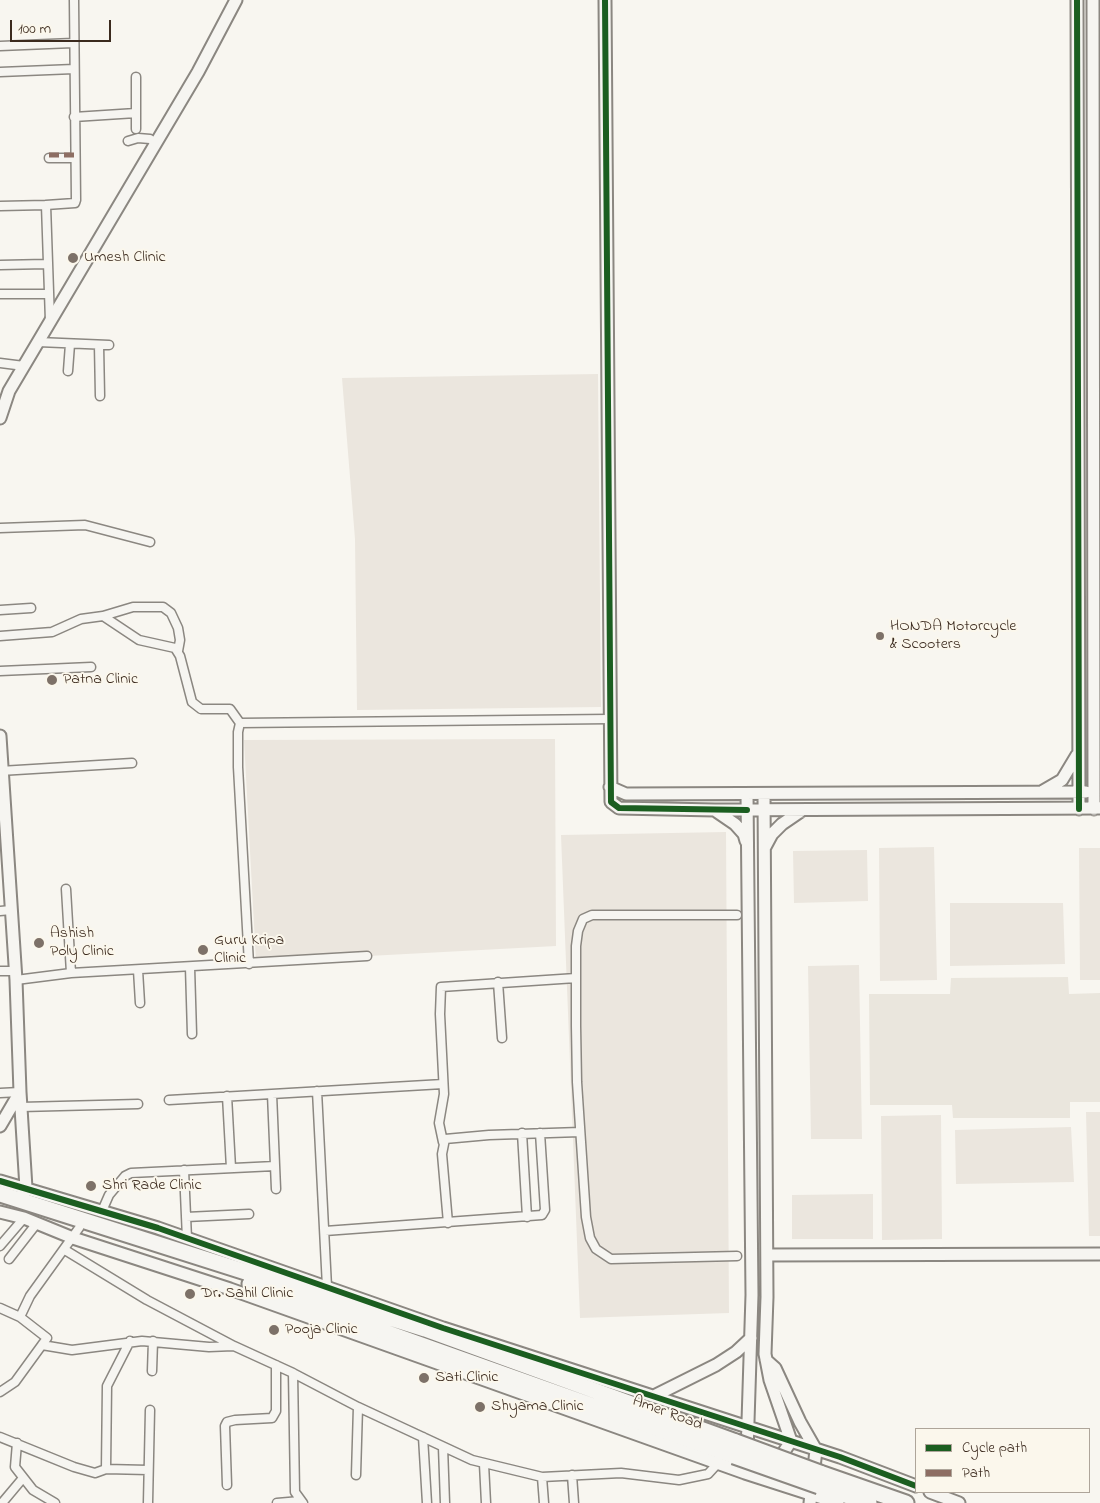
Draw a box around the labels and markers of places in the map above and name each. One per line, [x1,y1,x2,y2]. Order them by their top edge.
place label: Umesh Clinic [84,248,166,268]
marker: Umesh Clinic [66,251,80,265]
place label: HONDA Motorcycle & Scooters [890,617,1016,655]
marker: HONDA Motorcycle & Scooters [874,630,886,642]
place label: Patna Clinic [63,670,138,690]
marker: Patna Clinic [45,673,59,687]
place label: Ashish Poly Clinic [50,924,114,962]
place label: Guru Kripa Clinic [214,931,284,969]
marker: Ashish Poly Clinic [32,936,46,950]
marker: Guru Kripa Clinic [196,943,210,957]
place label: Shri Rade Clinic [102,1176,202,1196]
marker: Shri Rade Clinic [84,1179,98,1193]
place label: Dr. Sahil Clinic [201,1284,293,1304]
marker: Dr. Sahil Clinic [183,1287,197,1301]
place label: Pooja Clinic [285,1320,358,1340]
marker: Pooja Clinic [267,1323,281,1337]
place label: Sati Clinic [435,1368,498,1388]
marker: Sati Clinic [417,1371,431,1385]
place label: Shyama Clinic [491,1397,584,1417]
marker: Shyama Clinic [473,1400,487,1414]

